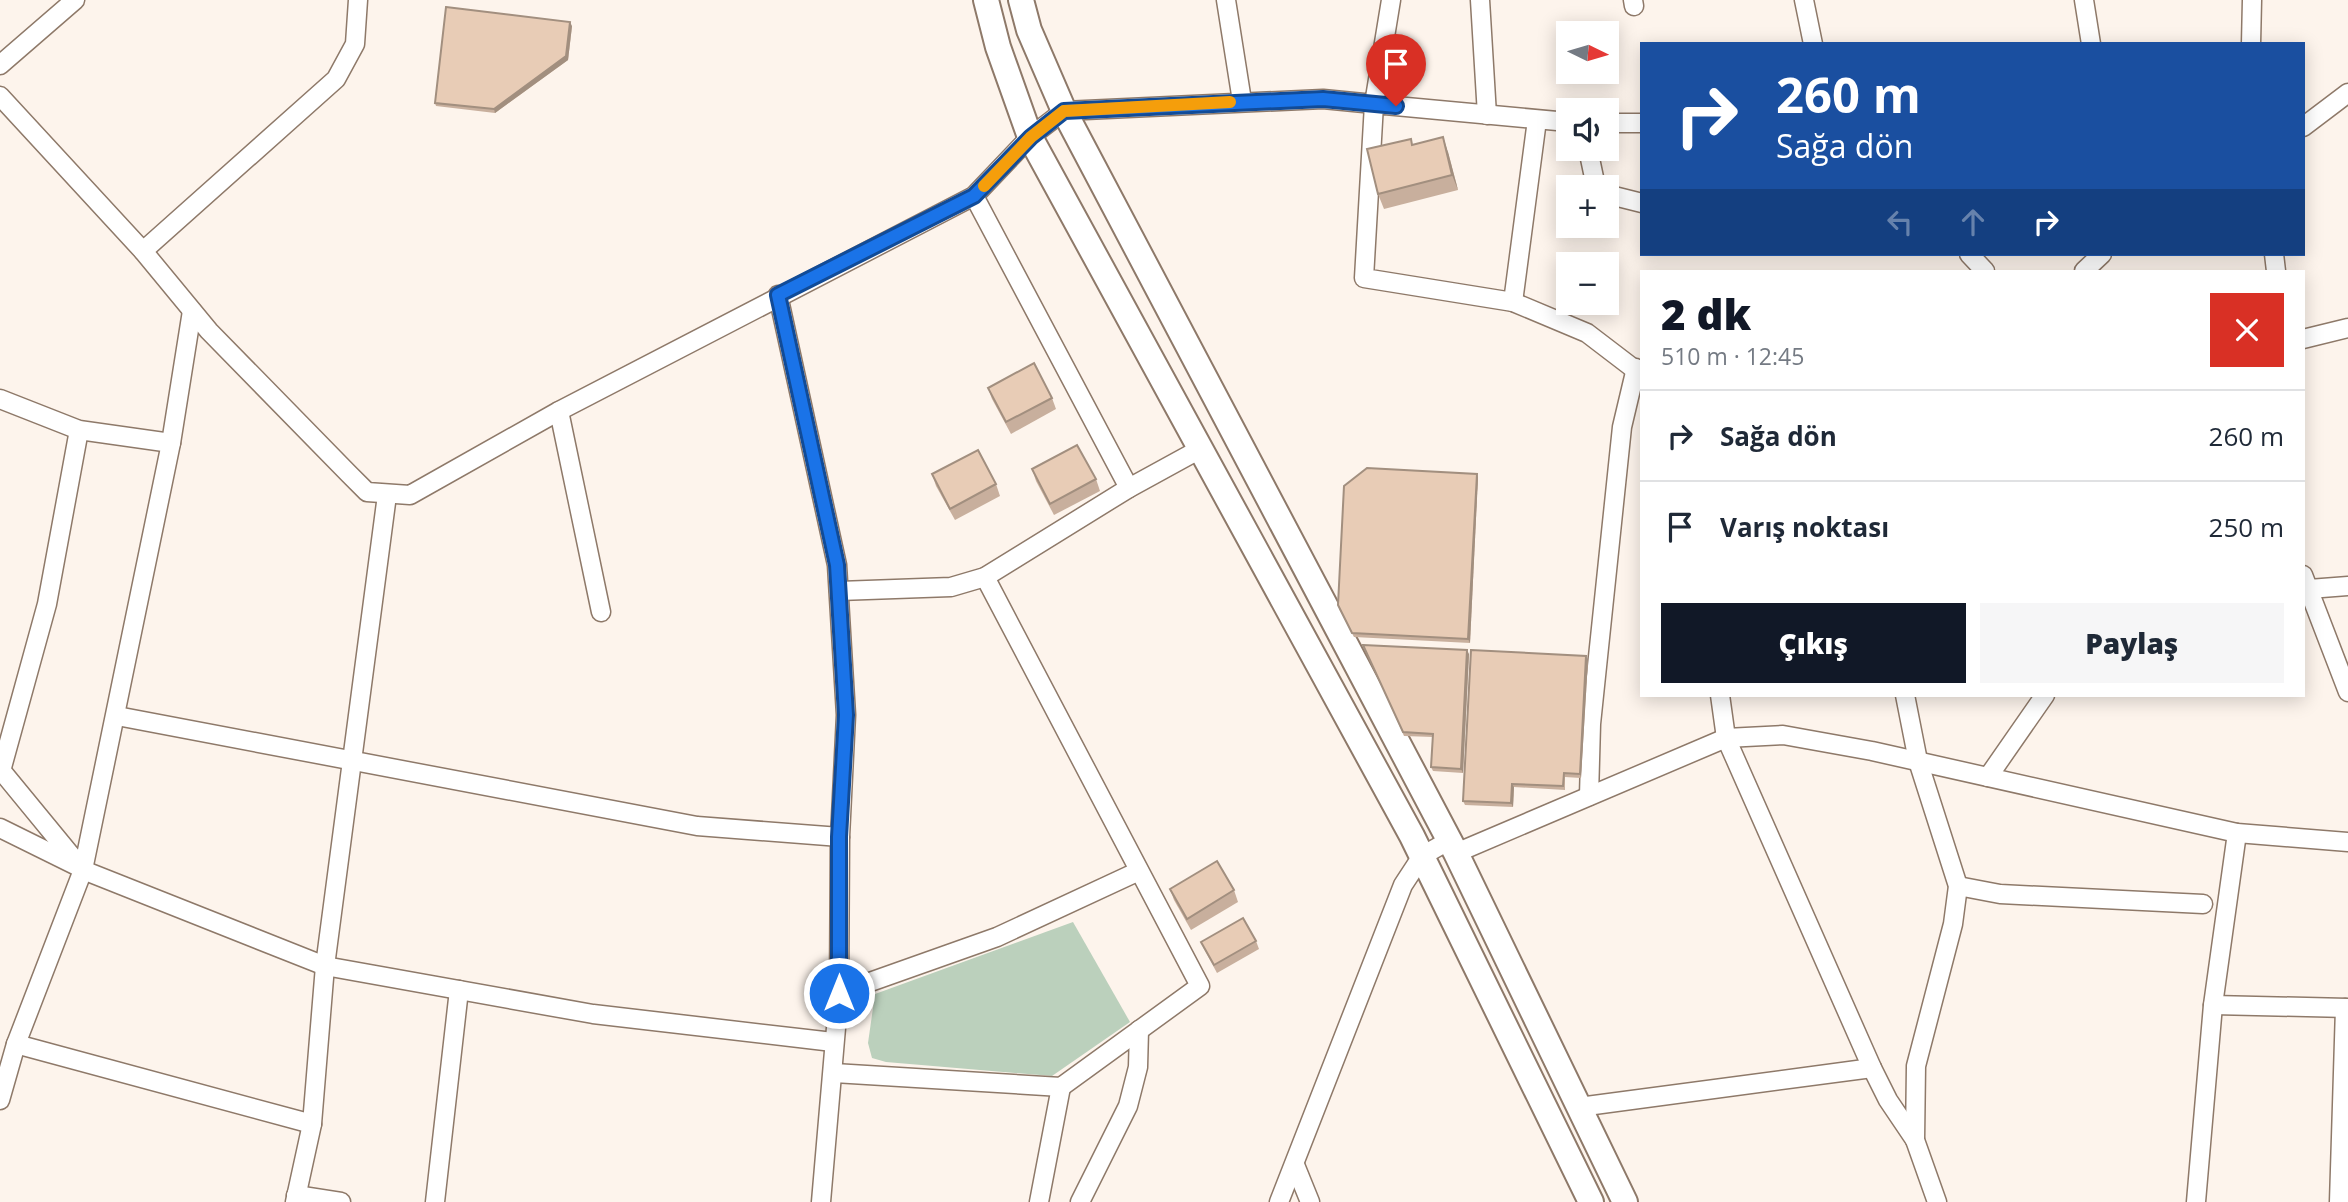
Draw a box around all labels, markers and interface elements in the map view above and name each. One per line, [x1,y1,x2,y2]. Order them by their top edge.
north arrow [1556,21,1619,84]
map controls [1556,21,1619,315]
pin [1366,34,1426,106]
icon: arrive [1377,45,1415,83]
text: 260 m [1776,61,1921,127]
icon: right [1661,70,1752,161]
button: sound [1556,98,1619,161]
text: Sağa dön [1776,124,1913,167]
button: + [1556,175,1619,238]
icon: left [1881,203,1919,241]
icon: ahead [1954,203,1992,241]
icon: right [2027,203,2065,241]
button: − [1556,252,1619,315]
text: 2 dk [1661,285,1751,342]
button: close [2210,293,2284,367]
text: 510 m · 12:45 [1661,340,1804,372]
icon: right [1661,417,1699,455]
text: Sağa dön [1720,418,1837,454]
text: 260 m [2209,418,2284,454]
icon: arrive [1661,508,1699,546]
text: Varış noktası [1720,509,1889,545]
text: 250 m [2209,509,2284,545]
button: Çıkış [1661,603,1966,683]
button: Paylaş [1980,603,2284,683]
position arrow [802,956,876,1030]

